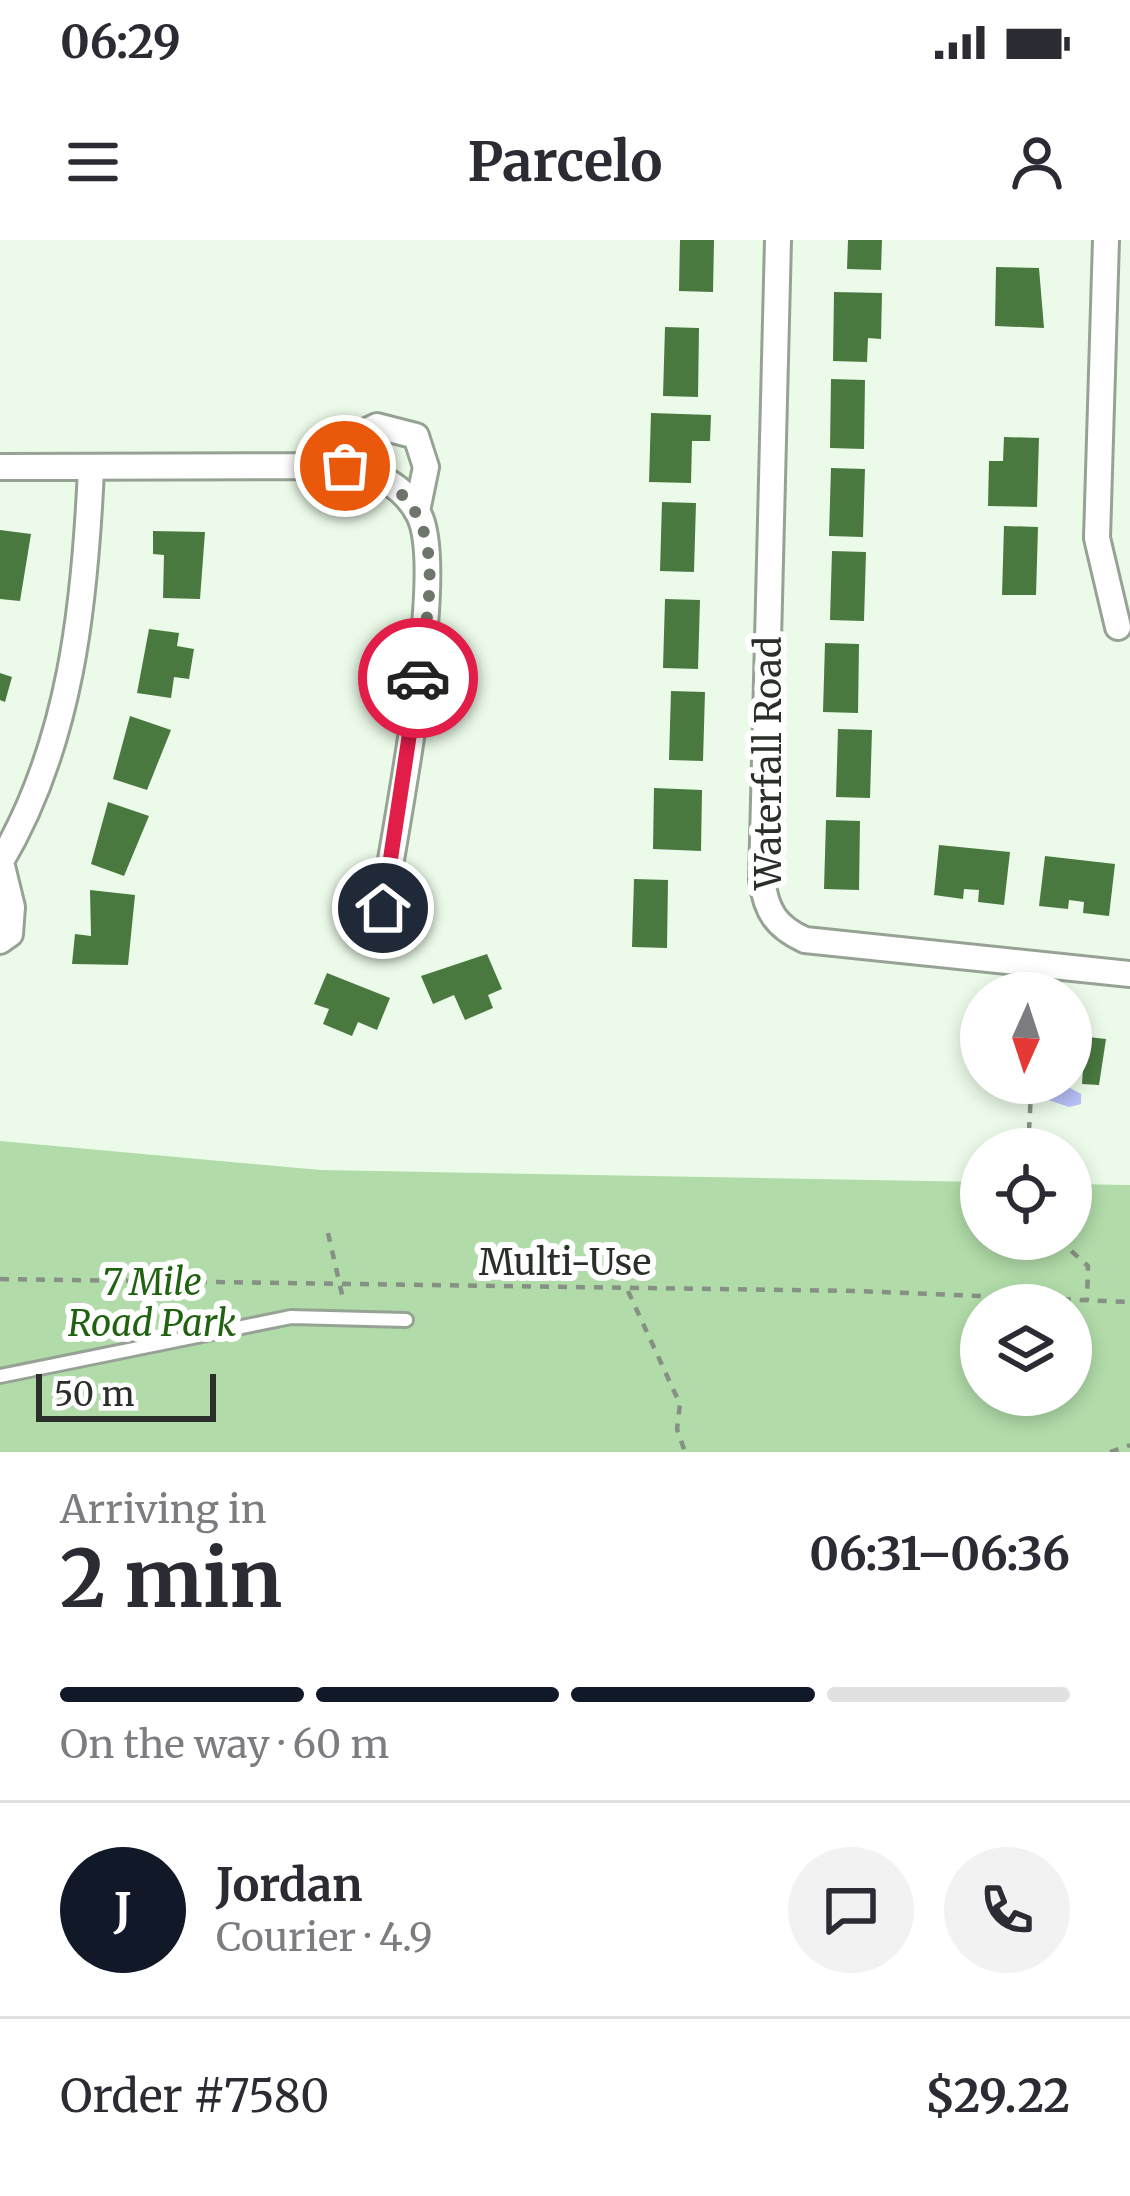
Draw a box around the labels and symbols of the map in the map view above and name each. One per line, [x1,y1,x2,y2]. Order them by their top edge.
pin [294,415,396,517]
courier [358,618,478,738]
street label: Waterfall Road [746,636,791,891]
pin [332,857,434,959]
north arrow [960,972,1092,1104]
street label: Multi-Use [479,1240,651,1285]
park label: 7 Mile Road Park [68,1260,237,1346]
scale bar [36,1368,216,1421]

